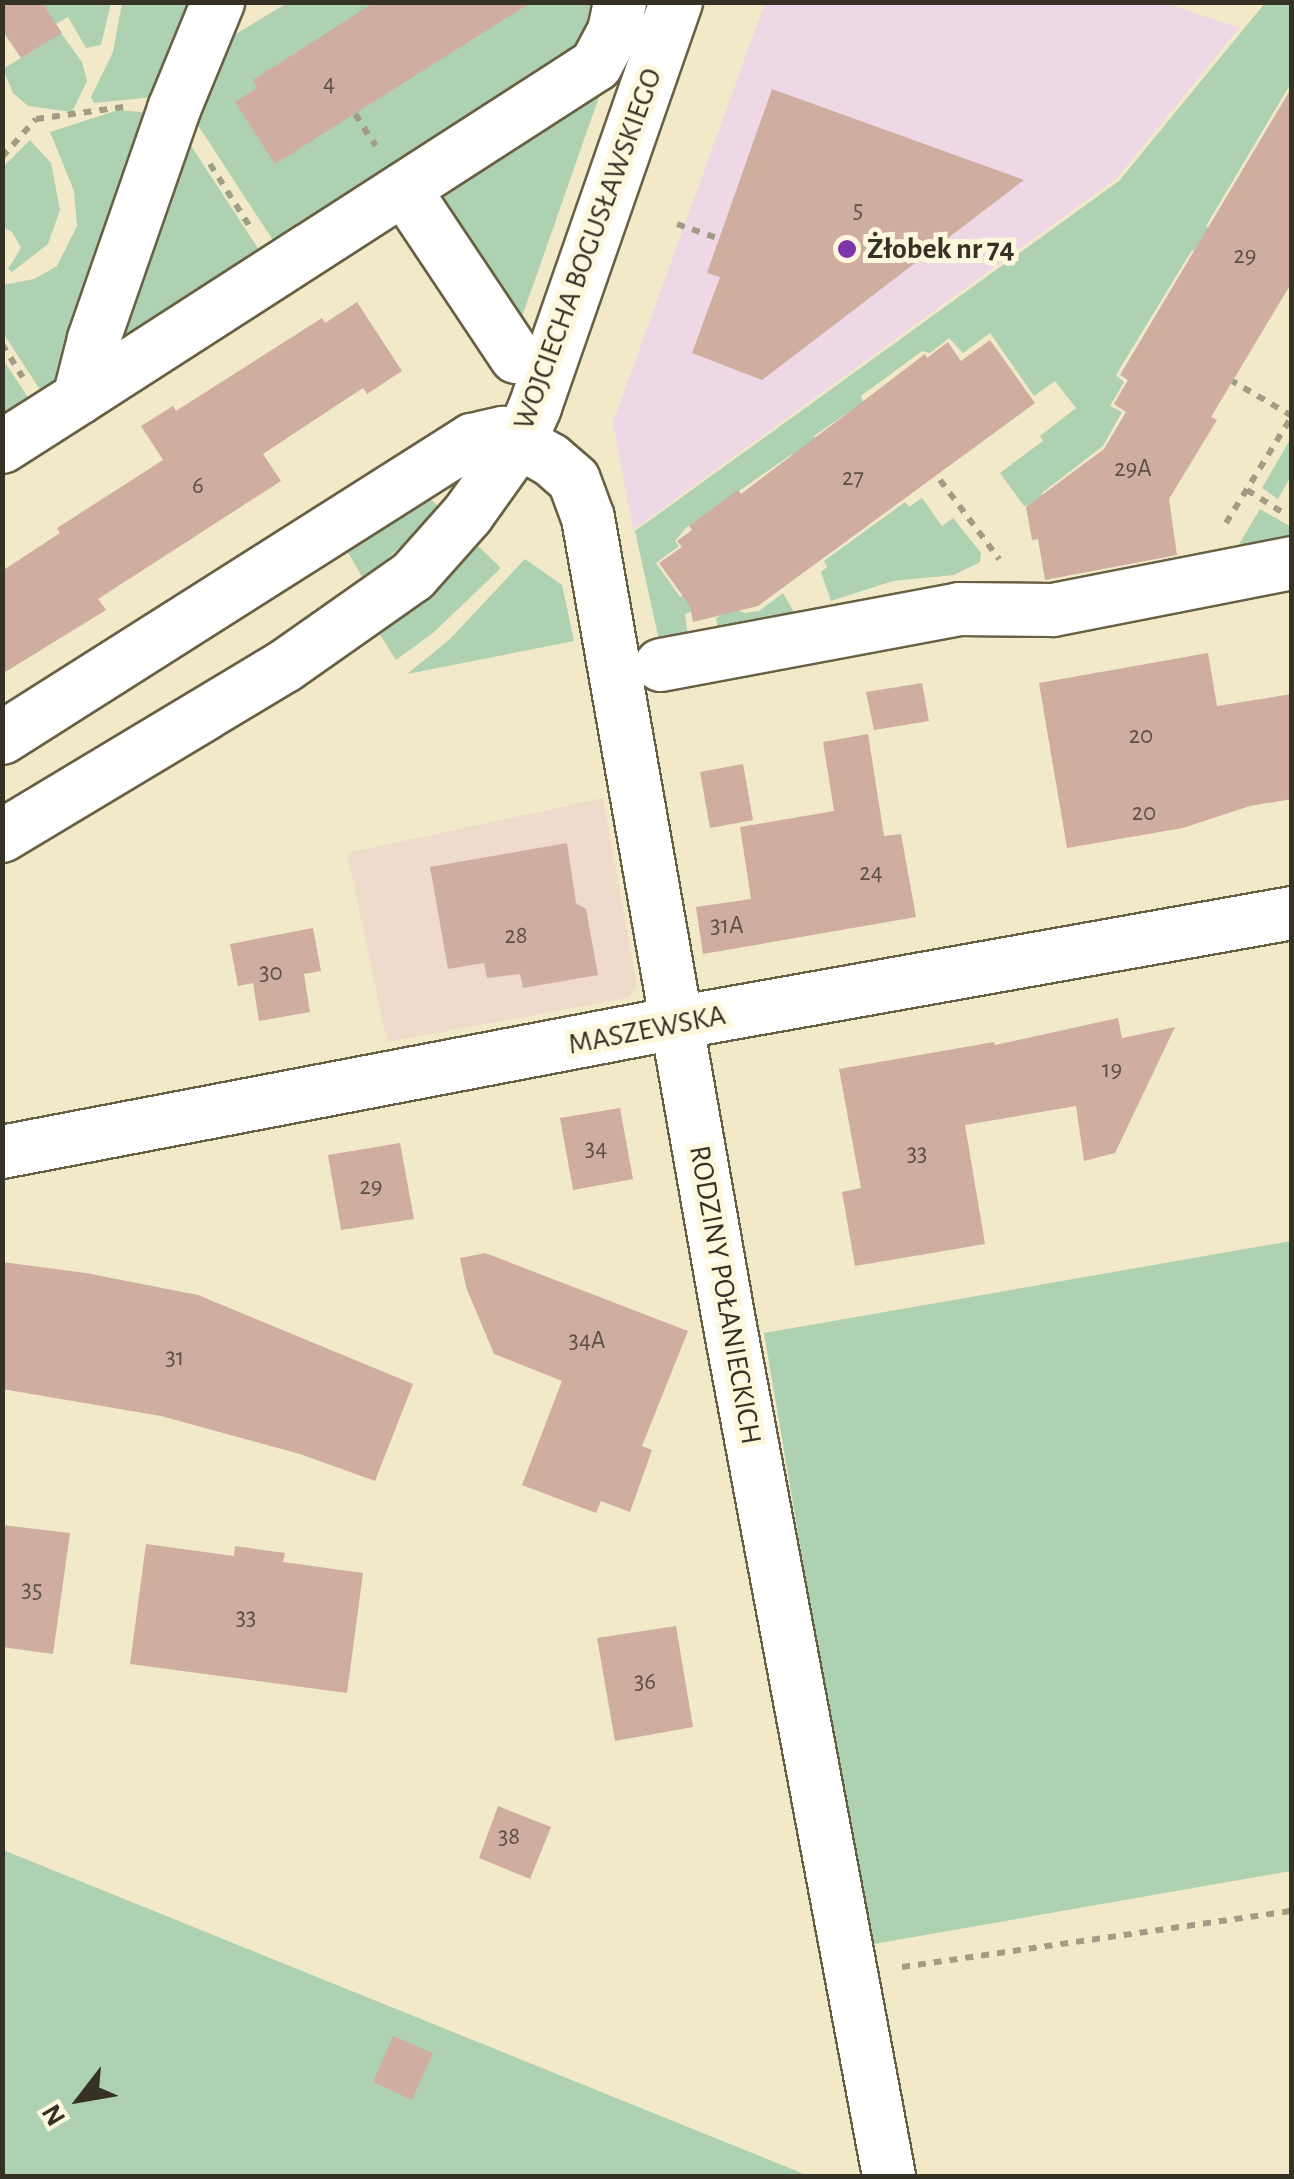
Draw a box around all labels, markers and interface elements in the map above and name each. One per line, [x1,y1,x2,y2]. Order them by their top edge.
street label: WOJCIECHA BOGUSŁAWSKIEGO [506,63,670,435]
house number: 4 [323,69,335,99]
house number: 5 [853,195,863,225]
place label: Żłobek nr 74 [867,231,1015,267]
marker: Żłobek nr 74 [836,238,858,260]
house number: 29 [1233,241,1257,271]
house number: 29A [1114,454,1152,484]
house number: 27 [842,463,864,493]
house number: 6 [192,471,204,501]
house number: 20 [1129,721,1153,751]
house number: 20 [1132,798,1156,828]
house number: 24 [859,858,883,888]
house number: 31A [710,911,744,941]
house number: 28 [504,921,528,951]
house number: 30 [259,958,283,988]
street label: MASZEWSKA [565,997,729,1063]
house number: 19 [1102,1055,1122,1085]
house number: 34 [585,1134,607,1164]
house number: 33 [907,1139,927,1169]
street label: RODZINY POŁANIECKICH [681,1143,769,1447]
house number: 29 [359,1172,383,1202]
house number: 34A [569,1326,605,1356]
house number: 31 [166,1343,184,1373]
house number: 35 [22,1575,42,1605]
house number: 33 [236,1603,256,1633]
house number: 36 [634,1667,656,1697]
house number: 38 [498,1822,520,1852]
north arrow [30,2049,130,2149]
text: N [37,2099,71,2130]

